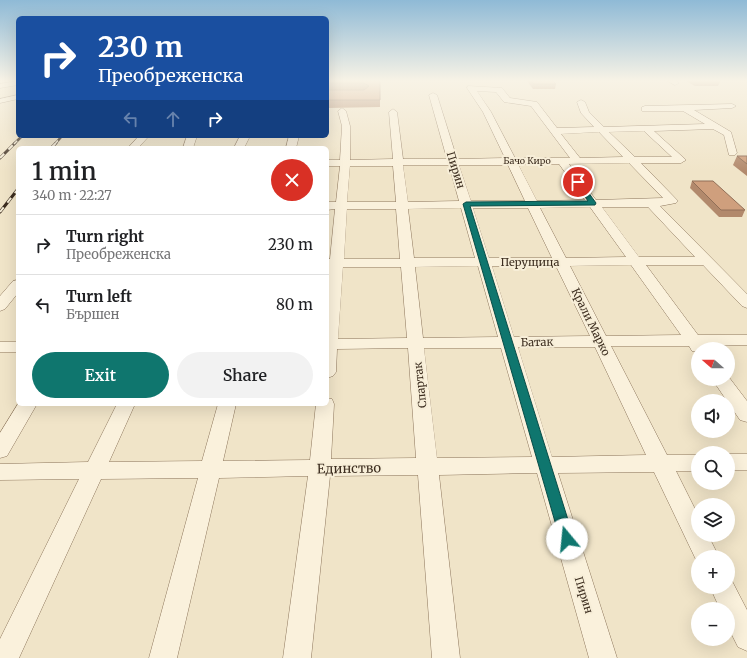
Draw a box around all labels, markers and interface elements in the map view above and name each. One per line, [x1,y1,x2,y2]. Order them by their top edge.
text: 230 m [98,29,183,65]
icon: right [32,32,84,84]
text: Преобреженска [98,64,243,87]
icon: left [120,108,142,130]
icon: ahead [162,108,184,130]
icon: right [204,108,226,130]
street label: Пирин [444,150,468,191]
street label: Бачо Киро [503,155,551,166]
text: 1 min [32,156,97,187]
button: close [271,159,313,201]
pin [561,165,595,199]
icon: arrive [567,171,589,193]
text: 340 m · 22:27 [32,187,112,204]
text: Turn right [66,227,144,246]
icon: right [32,234,54,256]
text: 230 m [268,235,313,254]
text: Преобреженска [66,246,171,263]
street label: Перущица [501,255,560,269]
street label: Крали Марко [569,286,614,359]
text: Turn left [66,287,132,306]
icon: left [32,294,54,316]
text: 80 m [276,295,313,314]
text: Бършен [66,306,120,323]
street label: Батак [520,335,554,349]
north arrow [691,342,735,386]
map controls [691,342,735,646]
button: Exit [32,352,169,398]
button: Share [177,352,313,398]
street label: Спартак [411,361,429,409]
button: sound [691,394,735,438]
button: search [691,446,735,490]
street label: Единство [317,459,382,478]
button: layers [691,498,735,542]
position arrow [546,518,588,560]
button: + [691,550,735,594]
street label: Пирин [572,575,596,616]
button: − [691,602,735,646]

